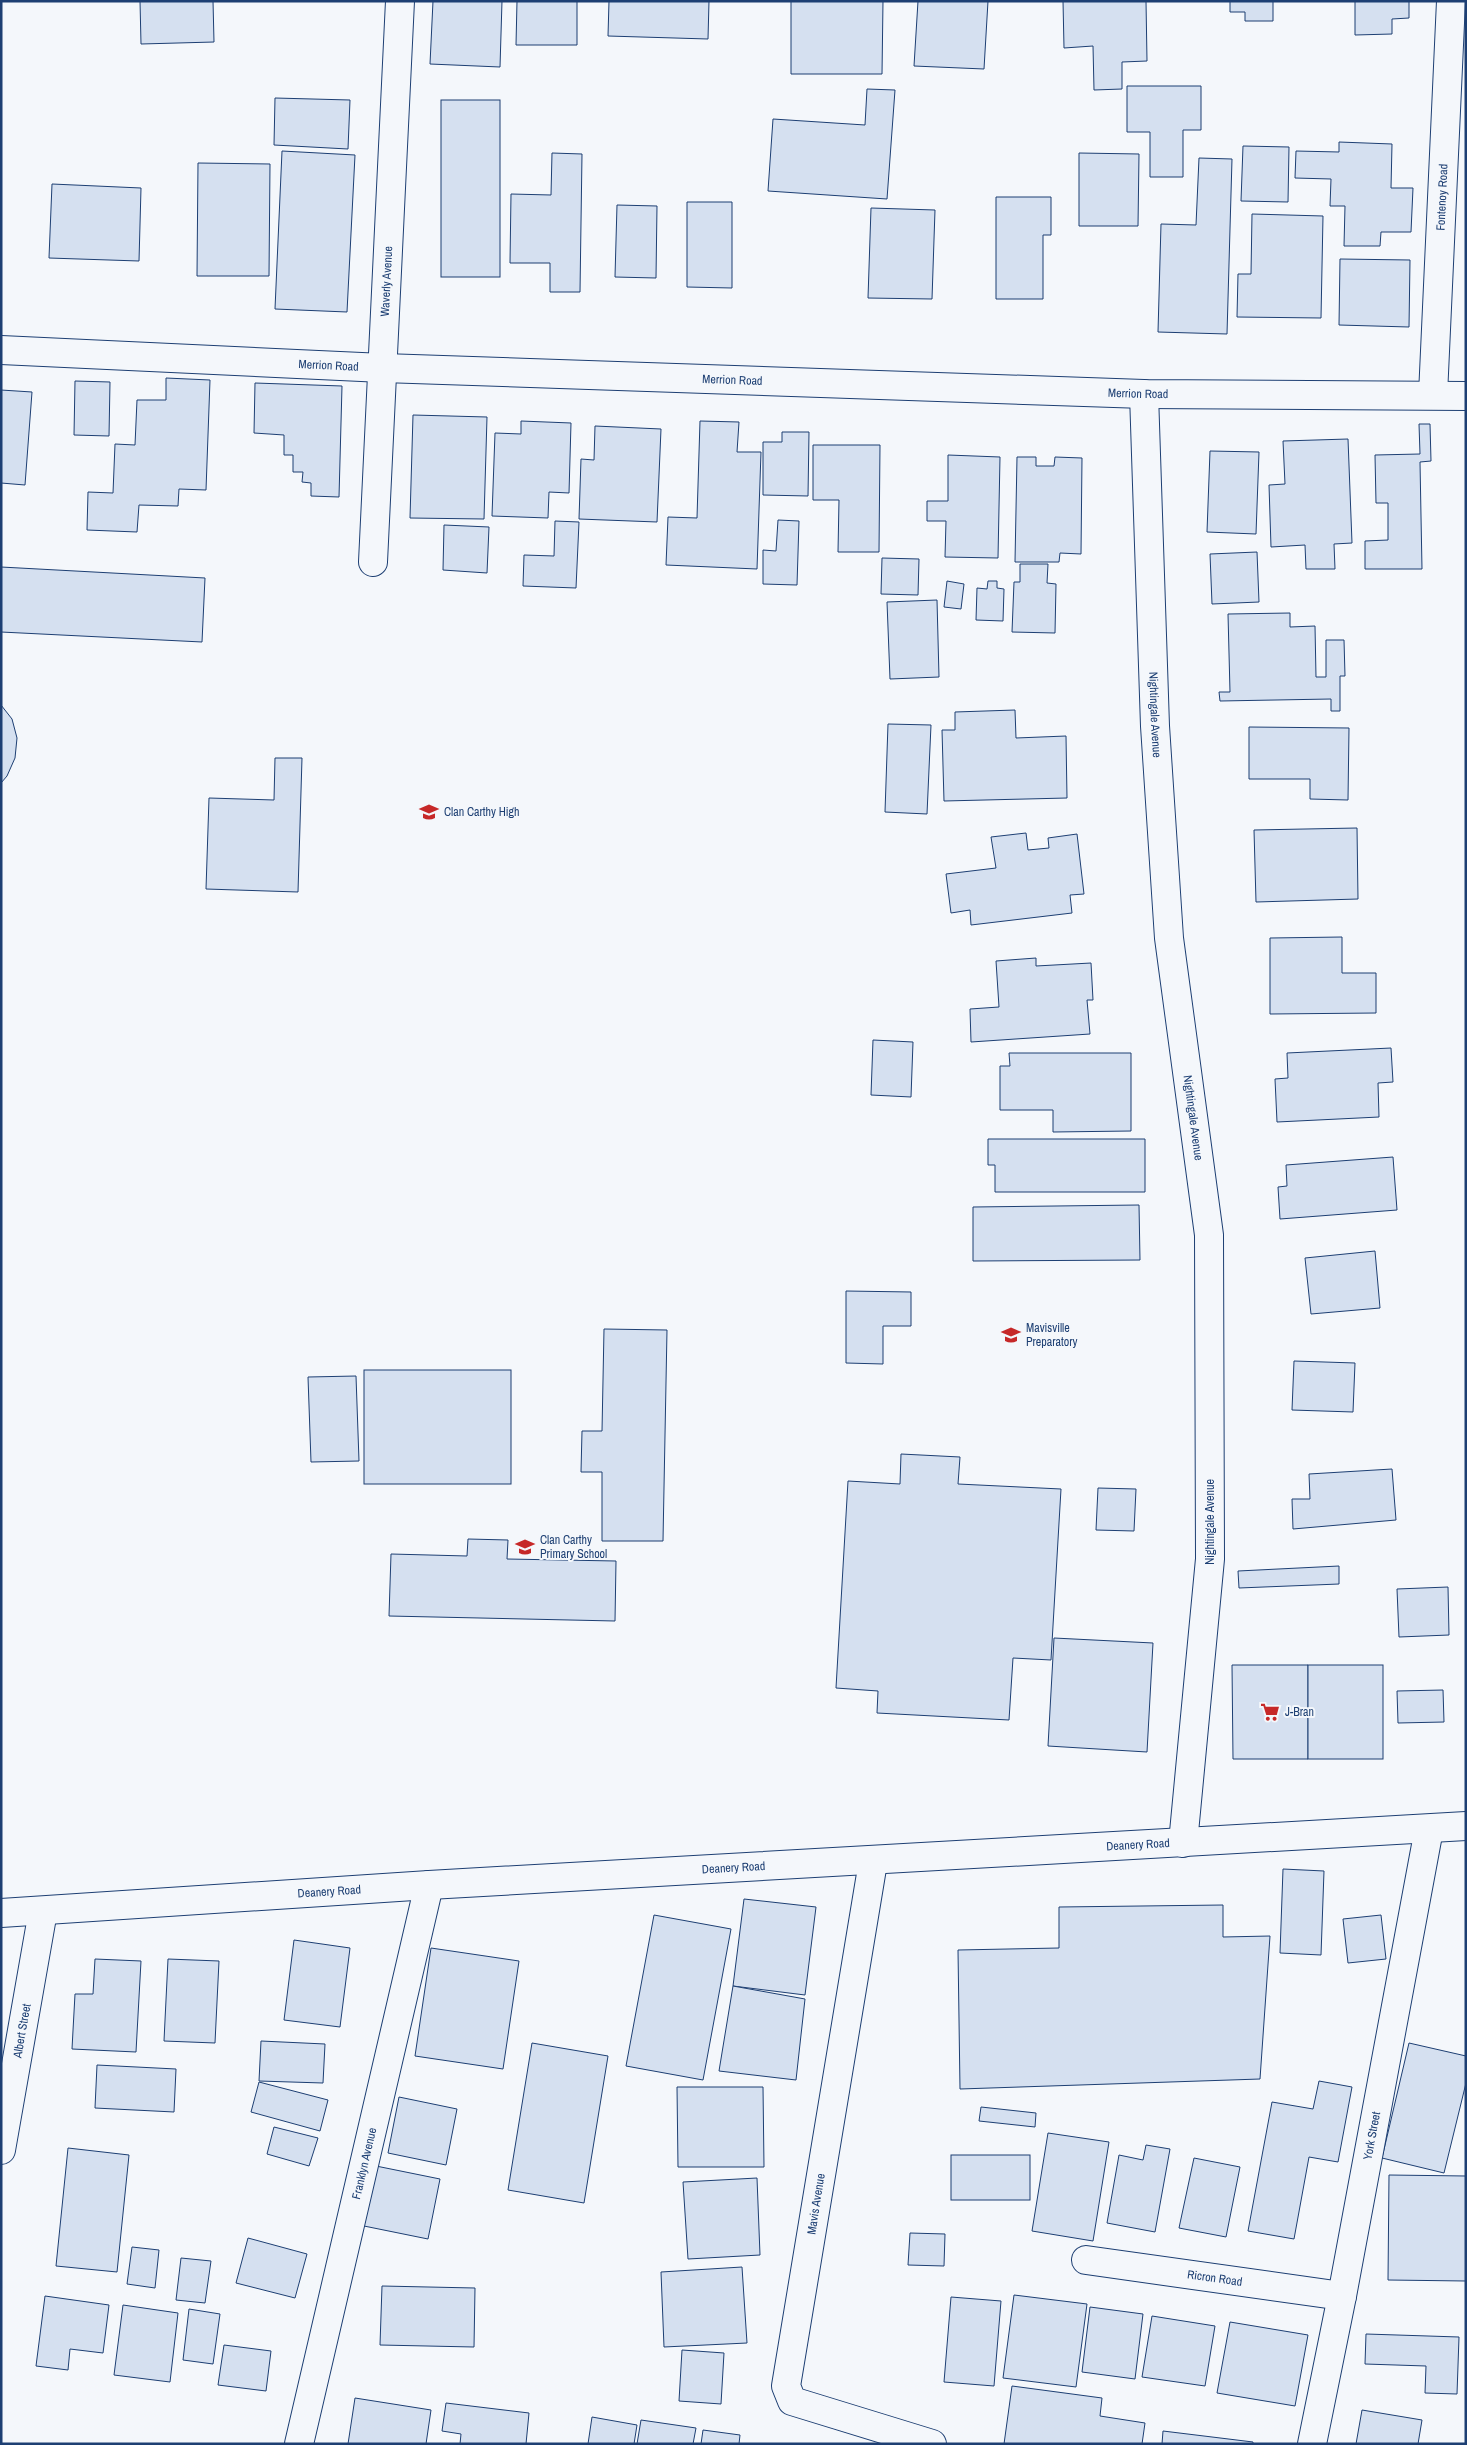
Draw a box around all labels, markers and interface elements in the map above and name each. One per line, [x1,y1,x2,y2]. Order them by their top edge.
street label: Fontenoy Road [1433,163,1452,231]
street label: Waverly Avenue [377,246,396,317]
street label: Merrion Road [298,356,359,375]
street label: Merrion Road [702,371,763,389]
street label: Merrion Road [1108,385,1168,402]
street label: Nightingale Avenue [1145,672,1165,758]
school or university icon: Clan Carthy High [418,801,440,823]
place label: Clan Carthy High [444,804,519,820]
street label: Nightingale Avenue [1180,1074,1207,1161]
place label: Mavisville Preparatory [1026,1320,1077,1350]
school or university icon: Mavisville Preparatory [1000,1324,1022,1346]
street label: Nightingale Avenue [1202,1479,1218,1565]
place label: Clan Carthy Primary School [540,1532,607,1562]
school or university icon: Clan Carthy Primary School [514,1536,536,1558]
supermarket icon: J-Bran [1259,1701,1281,1723]
place label: J-Bran [1285,1704,1314,1720]
street label: Deanery Road [1106,1835,1170,1854]
street label: Deanery Road [701,1858,766,1877]
street label: Deanery Road [297,1881,362,1902]
street label: Albert Street [9,2002,35,2060]
street label: York Street [1360,2110,1384,2161]
street label: Franklyn Avenue [348,2126,380,2201]
street label: Mavis Avenue [803,2172,829,2236]
street label: Ricron Road [1186,2266,1243,2290]

